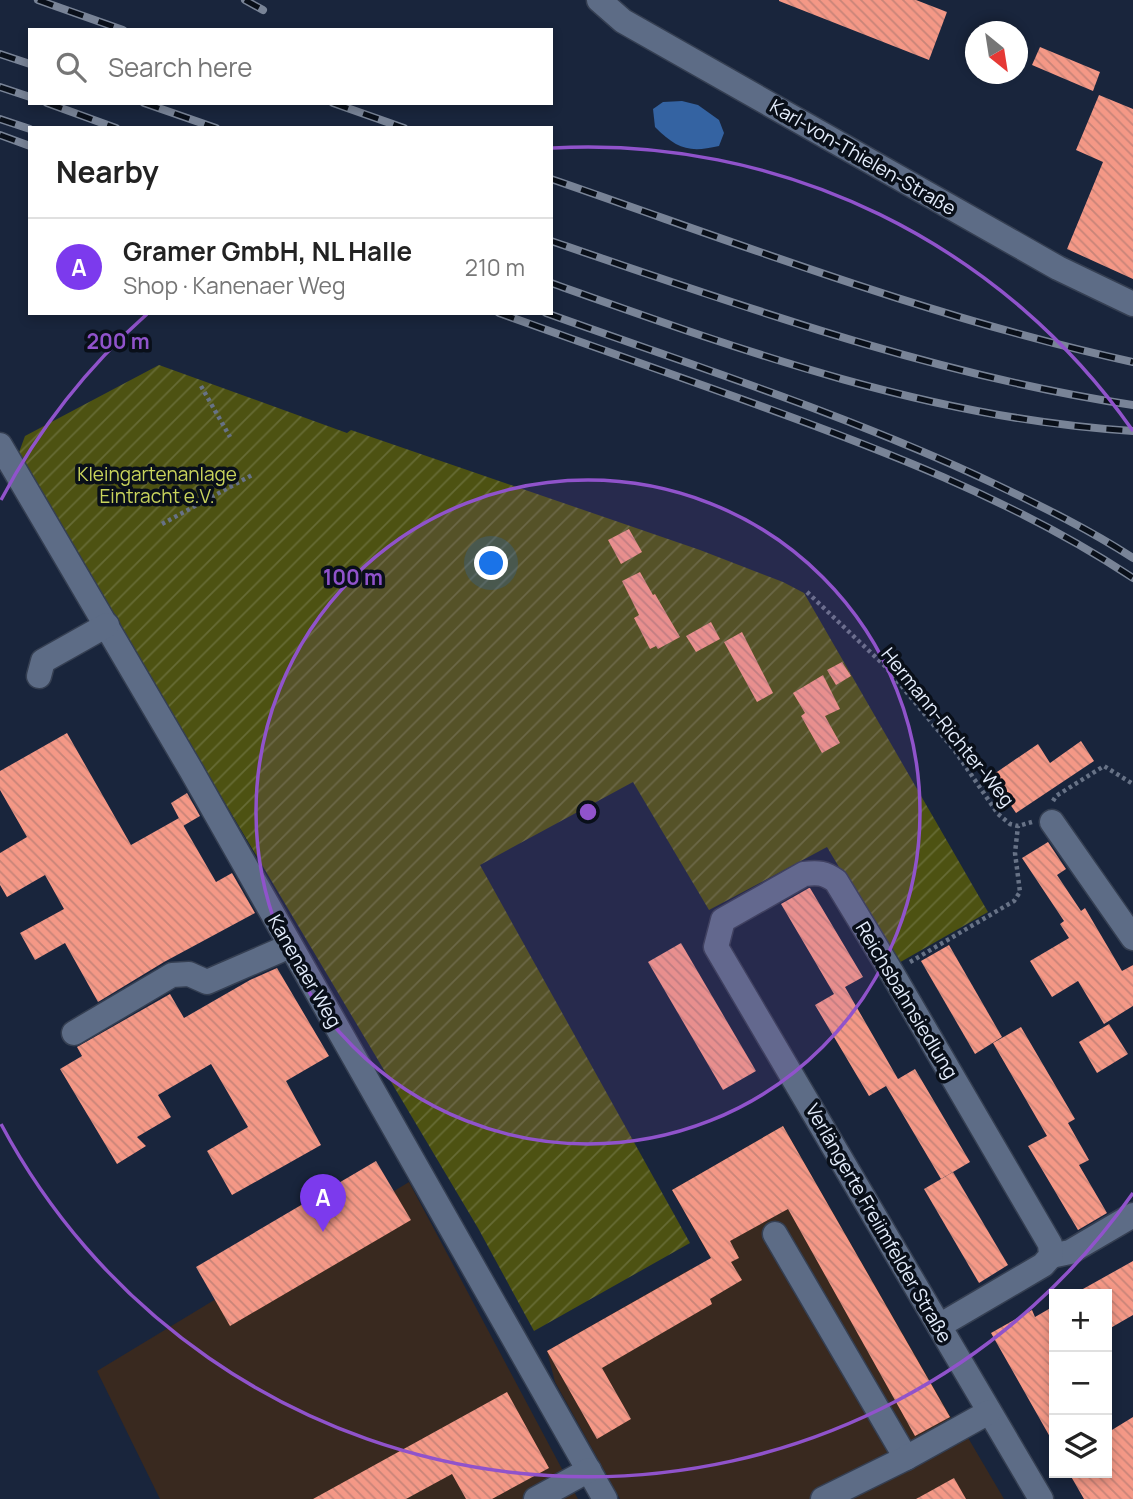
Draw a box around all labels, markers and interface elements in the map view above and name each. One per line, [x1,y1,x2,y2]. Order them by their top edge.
north arrow [965,21,1028,84]
search box [28,28,553,105]
icon: search [52,48,90,86]
text: Search here [108,49,253,85]
street label: Karl-von-Thielen-Straße [765,93,961,221]
text: Nearby [56,151,159,192]
text: Gramer GmbH, NL Halle [123,233,412,269]
text: A [71,251,87,283]
text: 210 m [465,251,525,283]
text: Shop · Kanenaer Weg [123,269,346,301]
text: 200 m [86,327,150,355]
park label: Kleingartenanlage Eintracht e.V. [77,461,237,509]
your location [474,546,508,580]
text: 100 m [323,563,383,591]
street label: Hermann-Richter-Weg [876,642,1020,812]
centre of rings [576,800,600,824]
street label: Kanenaer Weg [262,910,348,1032]
street label: Reichsbahnsiedlung [850,917,964,1083]
street label: Verlängerte Freiimfelder Straße [800,1099,958,1347]
pin: A [300,1174,346,1232]
map controls [1049,1289,1112,1478]
button: + [1049,1289,1112,1352]
button: − [1049,1352,1112,1415]
button: layers [1049,1415,1112,1478]

